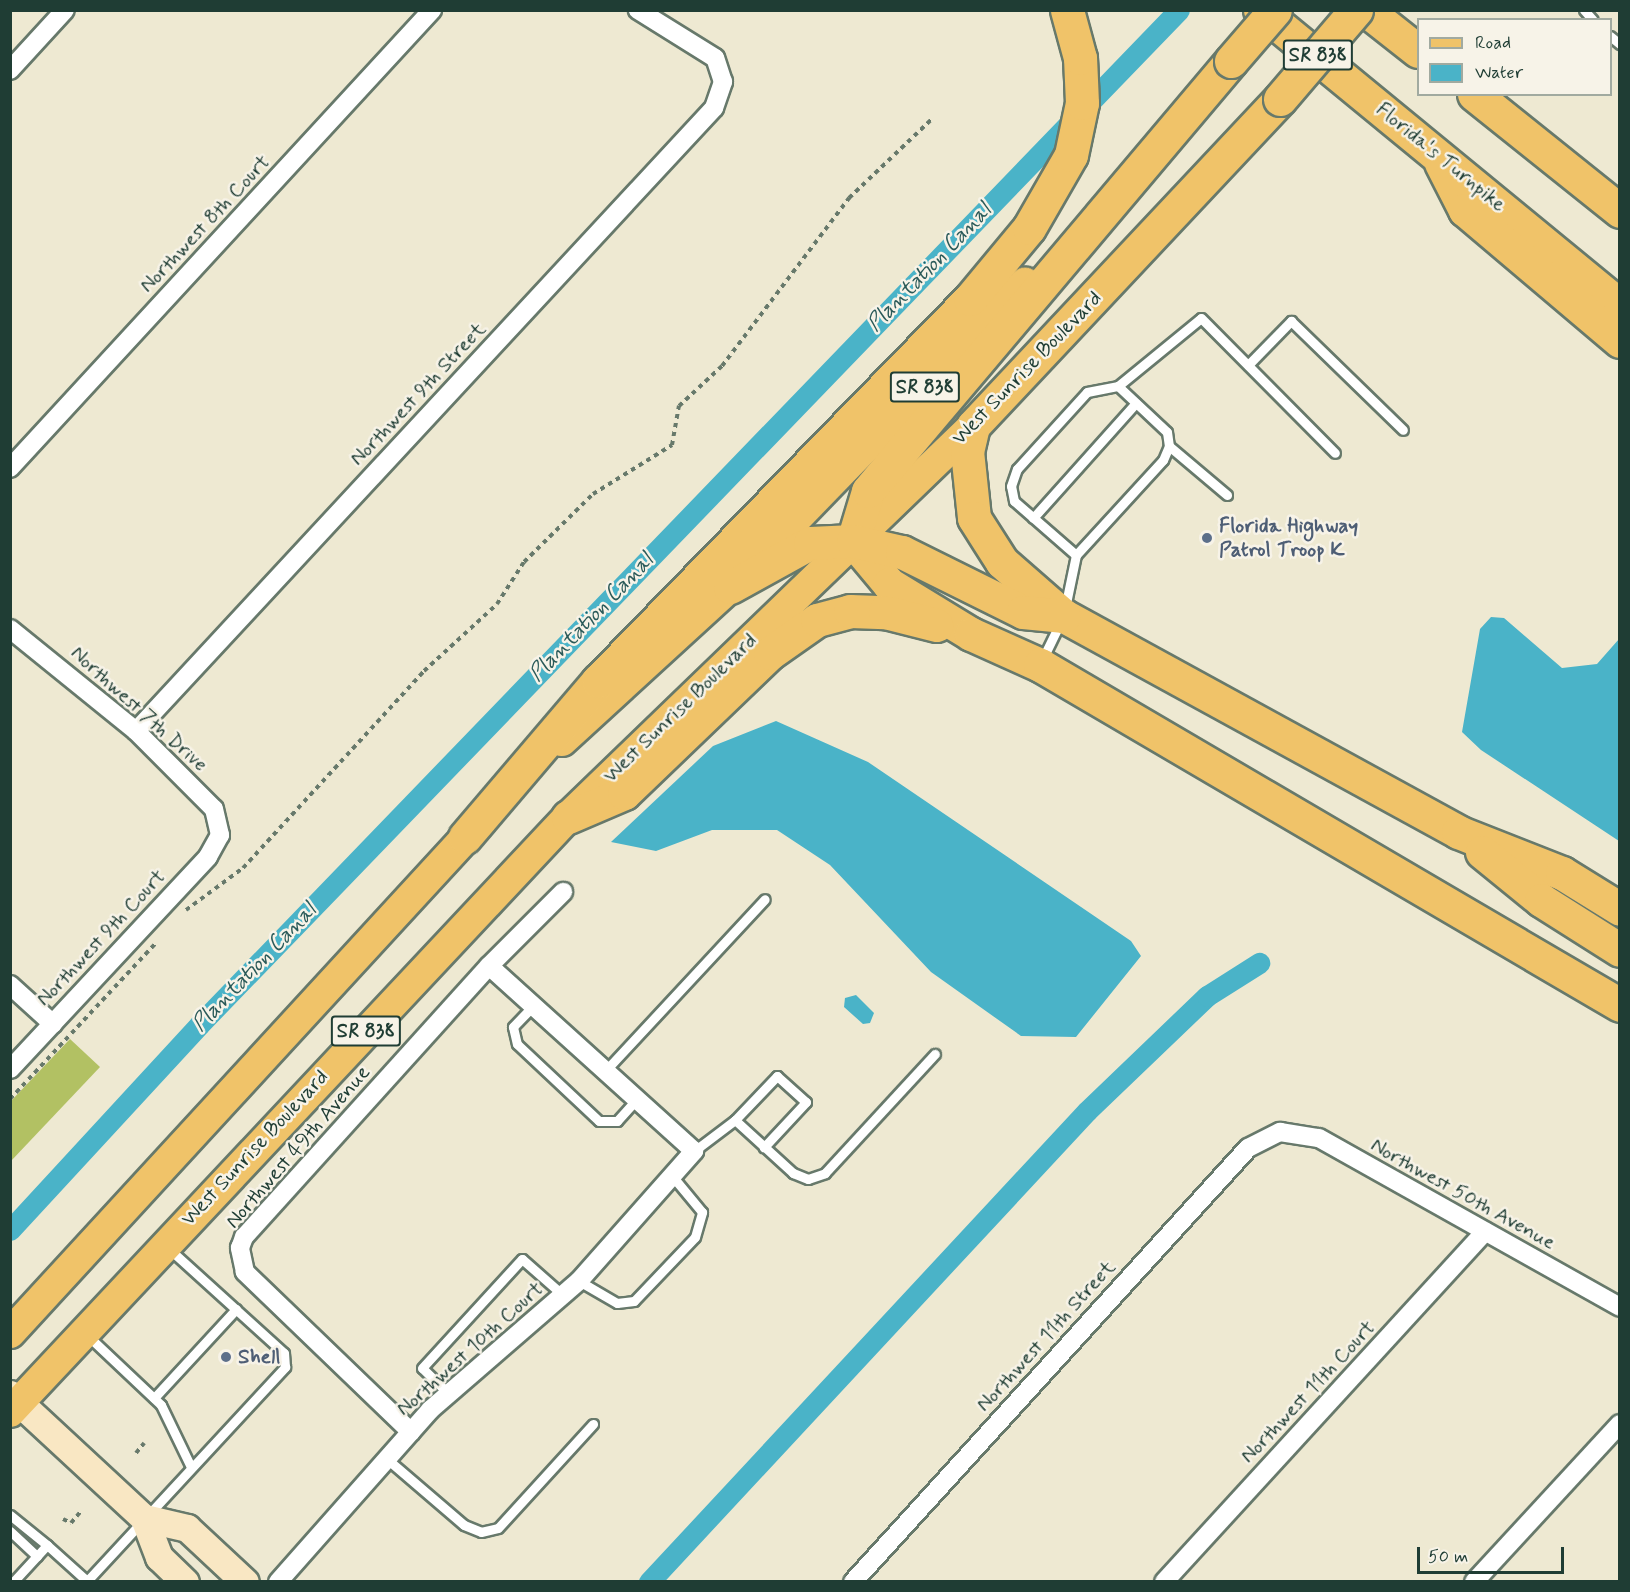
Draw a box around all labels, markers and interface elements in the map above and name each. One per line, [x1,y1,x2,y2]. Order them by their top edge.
legend [1417,18,1612,96]
text: Road [1475,31,1511,55]
road number: SR 838 [1282,38,1354,72]
text: Water [1475,61,1523,85]
street label: Florida's Turnpike [1371,97,1511,217]
street label: Northwest 8th Court [135,150,275,298]
water label: Plantation Canal [864,200,996,336]
street label: West Sunrise Boulevard [947,286,1107,450]
street label: Northwest 9th Street [345,317,491,471]
road number: SR 838 [889,370,961,404]
place label: Florida Highway Patrol Troop K [1219,513,1360,563]
marker: Florida Highway Patrol Troop K [1200,531,1214,545]
water label: Plantation Canal [526,550,658,686]
street label: West Sunrise Boulevard [598,628,762,788]
street label: Northwest 7th Drive [65,641,213,777]
street label: Northwest 9th Court [31,864,171,1012]
water label: Plantation Canal [189,900,321,1036]
road number: SR 838 [330,1014,402,1048]
street label: Northwest 49th Avenue [220,1060,376,1234]
street label: West Sunrise Boulevard [176,1064,334,1232]
street label: Northwest 50th Avenue [1366,1133,1560,1255]
street label: Northwest 11th Street [971,1255,1121,1417]
street label: Northwest 10th Court [391,1276,549,1422]
street label: Northwest 11th Court [1235,1315,1381,1469]
place label: Shell [238,1344,280,1370]
marker: Shell [219,1350,233,1364]
scale bar [1420,1535,1567,1573]
text: 50 m [1428,1545,1468,1569]

